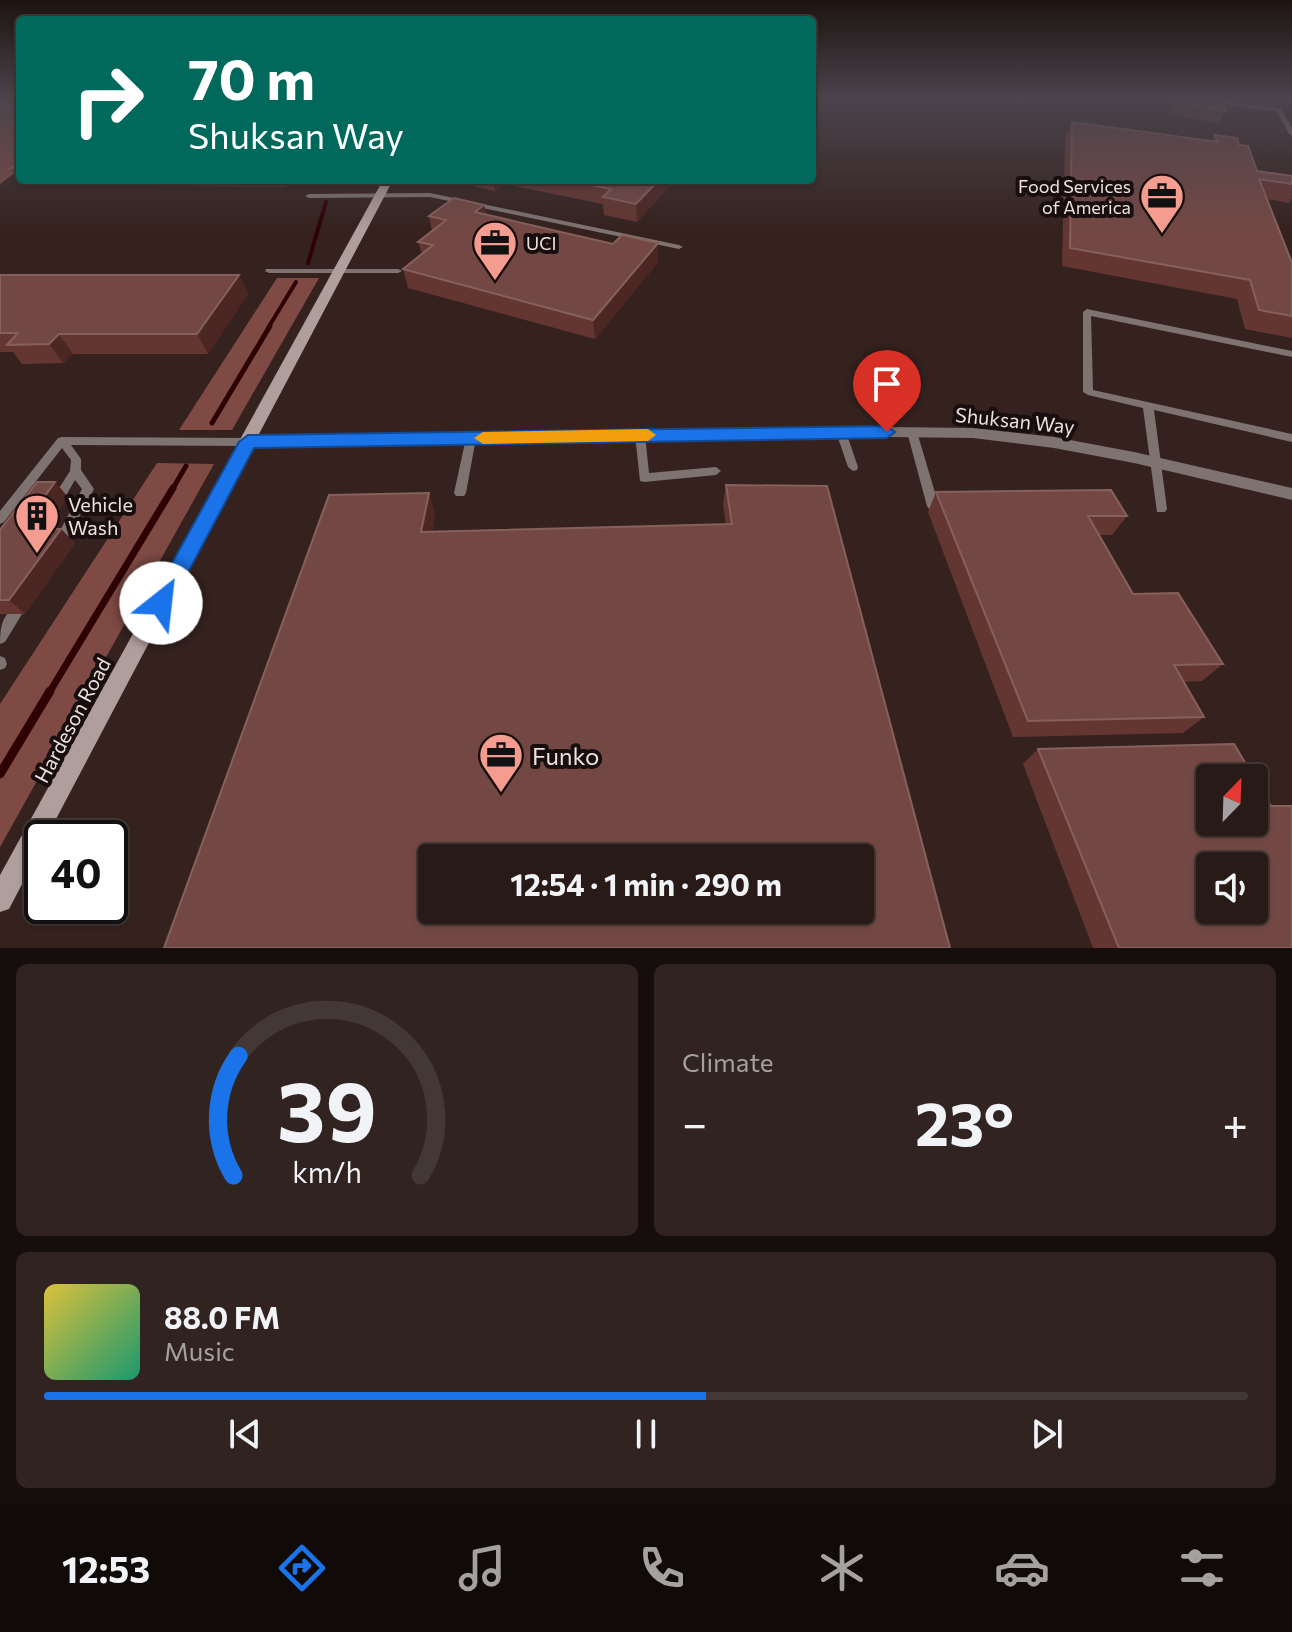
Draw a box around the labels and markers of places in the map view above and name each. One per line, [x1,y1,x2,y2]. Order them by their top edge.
office icon: Food Services of America [1138,172,1186,235]
place label: Food Services of America [1018,175,1131,218]
office icon: UCI [471,219,519,282]
place label: UCI [526,232,557,254]
pin [853,350,921,432]
building icon: Vehicle Wash [13,492,61,555]
place label: Vehicle Wash [68,492,133,539]
office icon: Funko [477,731,525,794]
place label: Funko [532,741,599,770]

